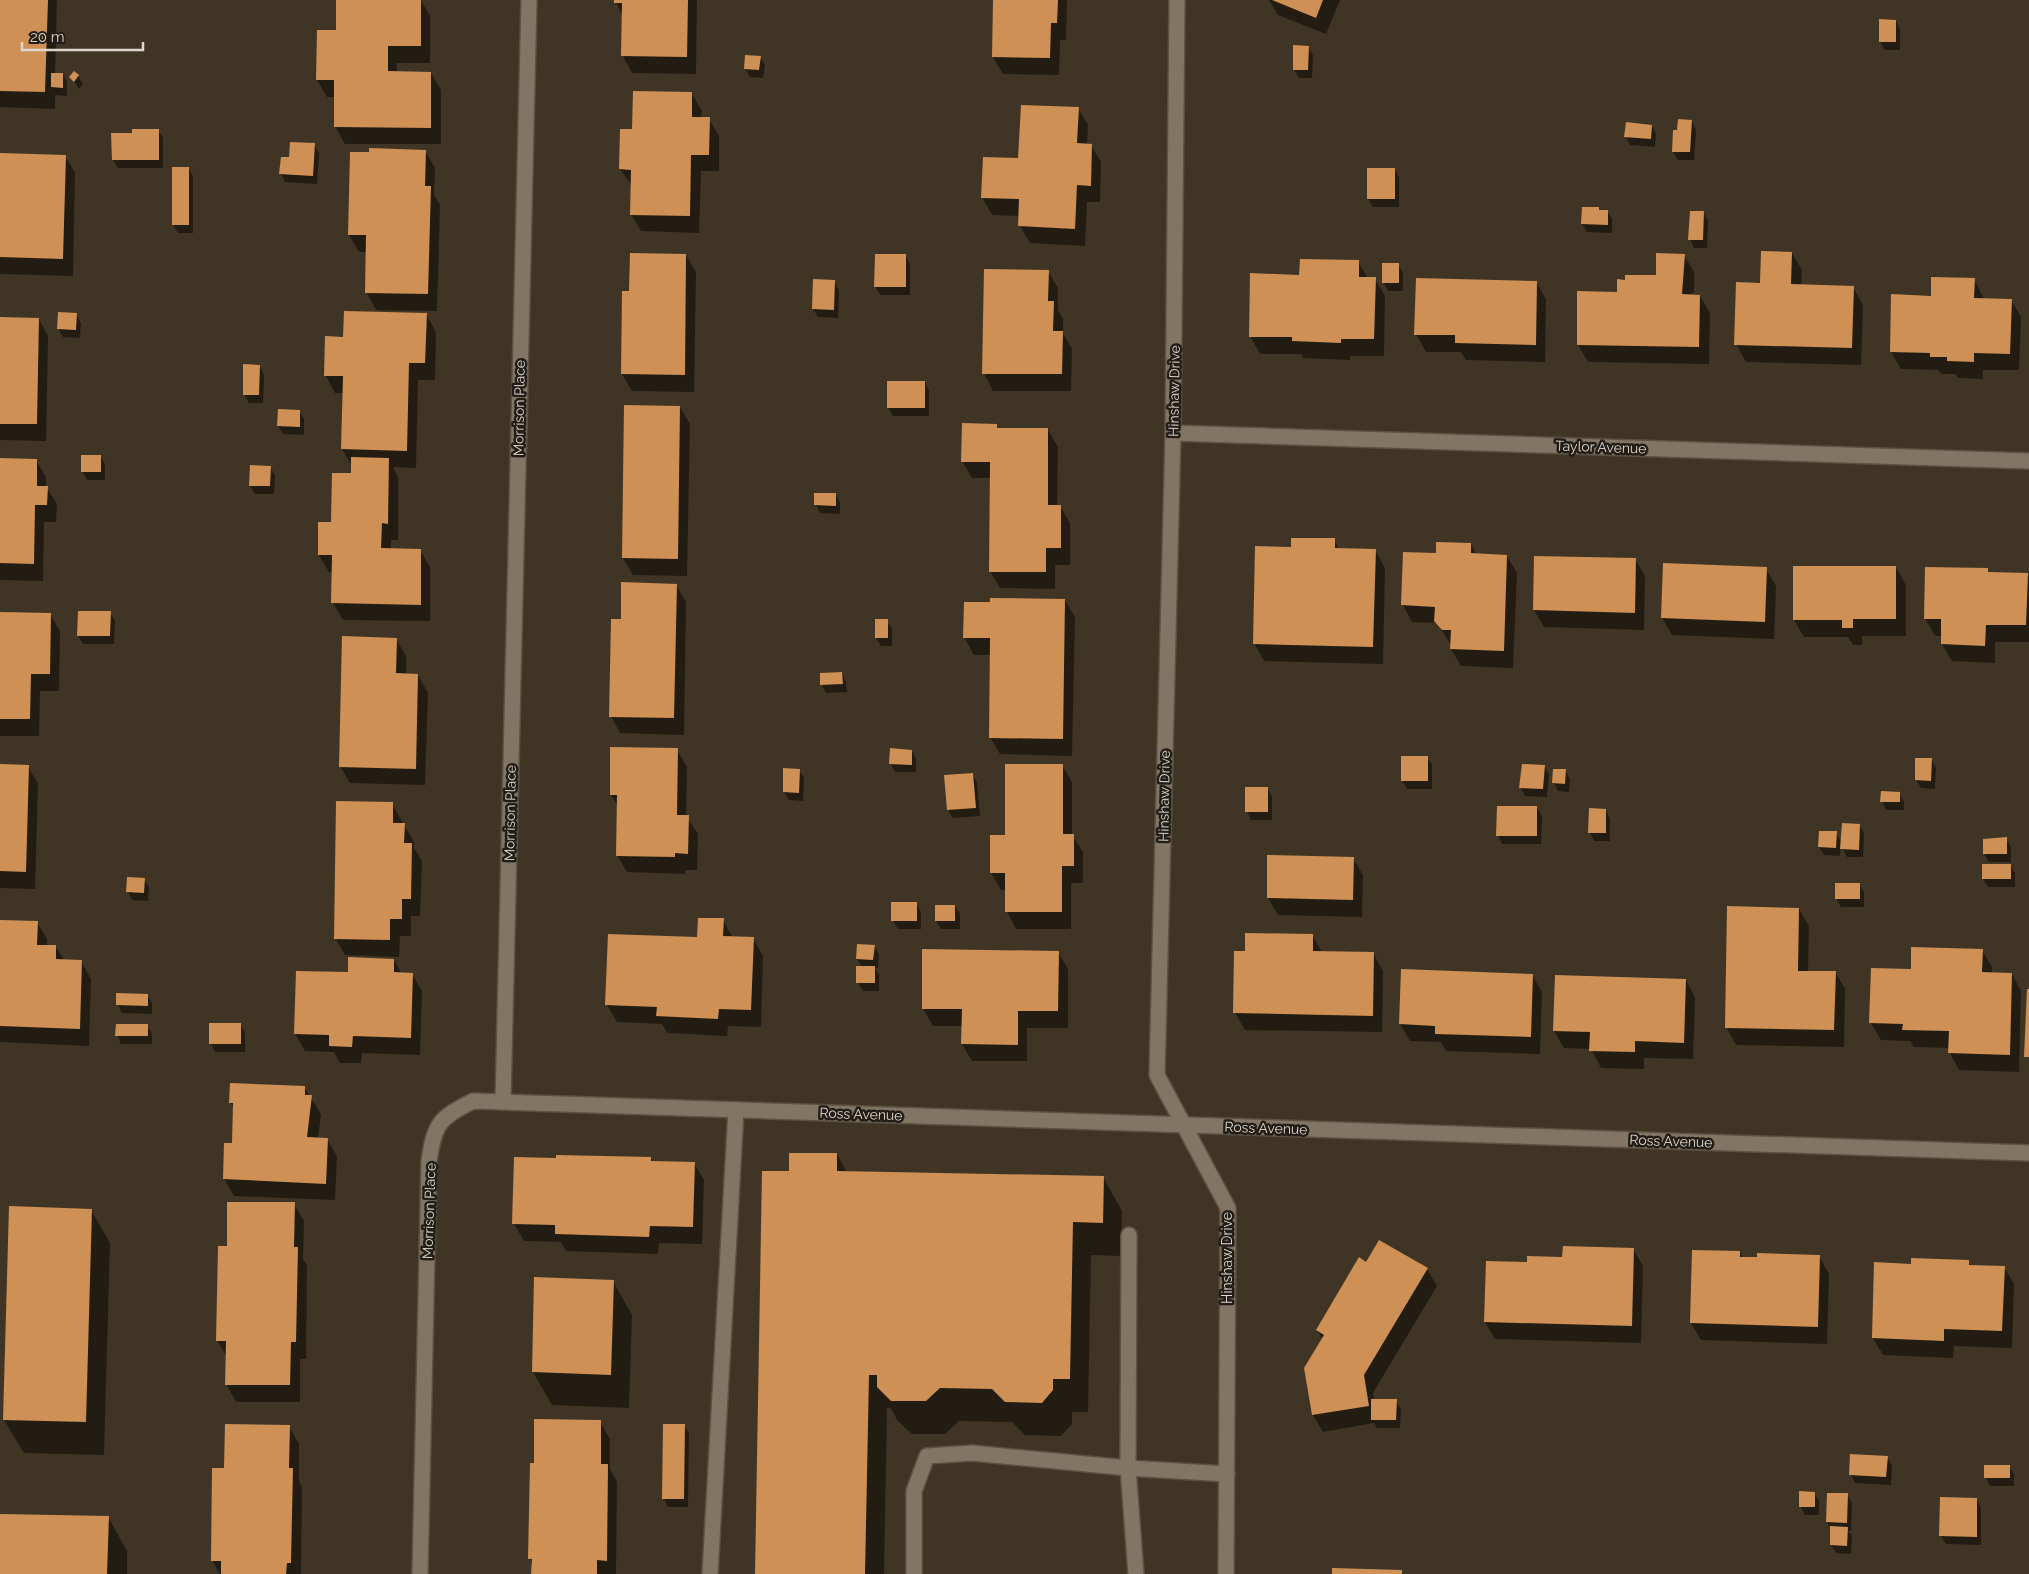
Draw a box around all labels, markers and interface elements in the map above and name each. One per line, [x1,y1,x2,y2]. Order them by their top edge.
scale bar [22,20,144,52]
text: 20 m [30,28,65,46]
street label: Hinshaw Drive [1165,345,1183,437]
street label: Morrison Place [510,360,528,456]
street label: Taylor Avenue [1555,437,1647,457]
street label: Hinshaw Drive [1155,750,1173,842]
street label: Morrison Place [501,765,519,861]
street label: Ross Avenue [819,1105,903,1123]
street label: Ross Avenue [1224,1119,1308,1137]
street label: Ross Avenue [1629,1132,1713,1150]
street label: Morrison Place [419,1163,439,1259]
street label: Hinshaw Drive [1219,1212,1235,1304]

